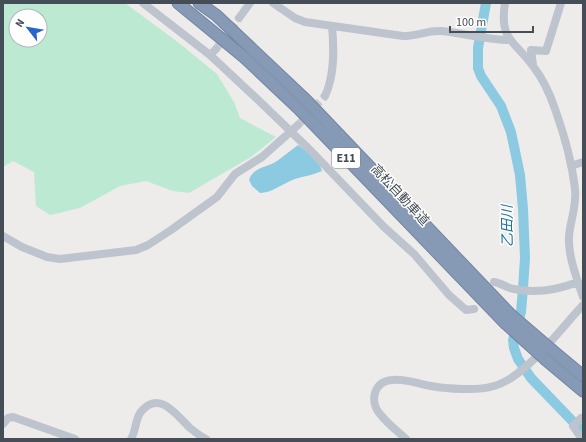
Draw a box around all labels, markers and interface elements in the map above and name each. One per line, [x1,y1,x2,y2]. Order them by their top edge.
north arrow [8,8,48,48]
scale bar [450,8,533,34]
text: 100 m [456,14,486,31]
text: N [12,16,28,30]
road number: E11 [332,148,360,168]
street label: 高松自動車道 [367,160,433,230]
water label: 乙田川 [498,203,518,247]

